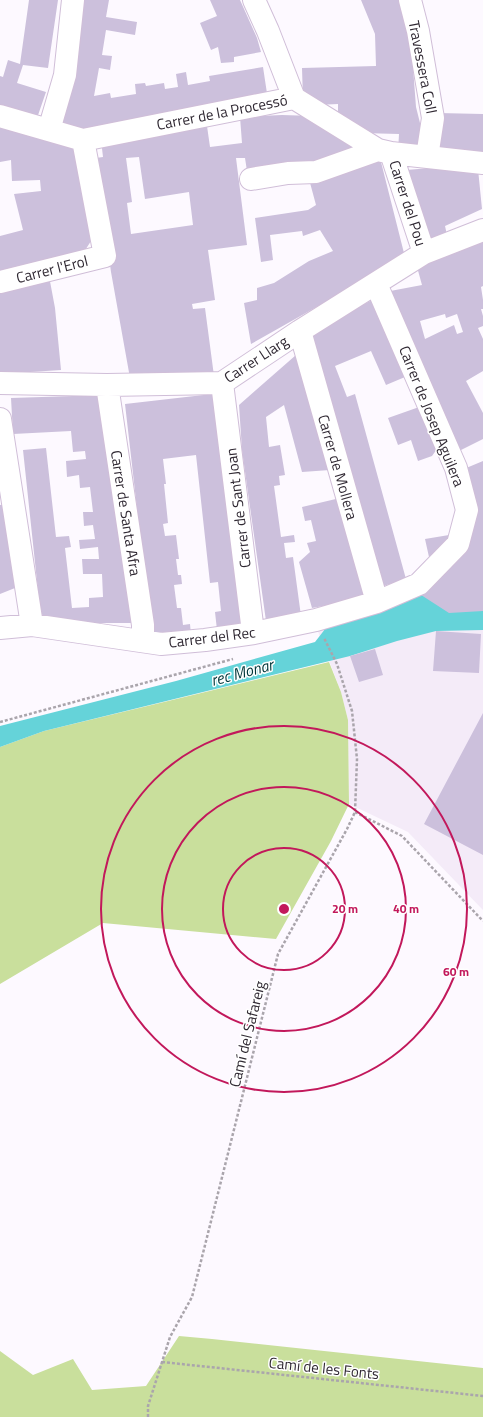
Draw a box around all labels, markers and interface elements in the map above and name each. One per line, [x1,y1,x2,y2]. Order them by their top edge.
street label: Travessera Coll [403,19,443,115]
street label: Carrer de la Processó [155,88,289,136]
street label: Carrer del Pou [383,157,433,249]
street label: Carrer l'Erol [14,249,90,289]
street label: Carrer Llarg [219,329,293,389]
street label: Carrer de Josep Aguilera [393,342,471,490]
street label: Carrer de Mollera [312,412,364,523]
street label: Carrer de Sant Joan [219,447,257,569]
street label: Carrer de Santa Afra [105,448,147,578]
street label: Carrer del Rec [167,620,257,654]
water label: rec Monar [208,652,278,692]
text: 20 m [332,899,358,918]
text: 40 m [393,899,419,918]
centre of rings [277,902,291,916]
text: 60 m [443,962,469,981]
street label: Camí del Safareig [223,978,271,1090]
street label: Camí de les Fonts [268,1351,380,1385]

